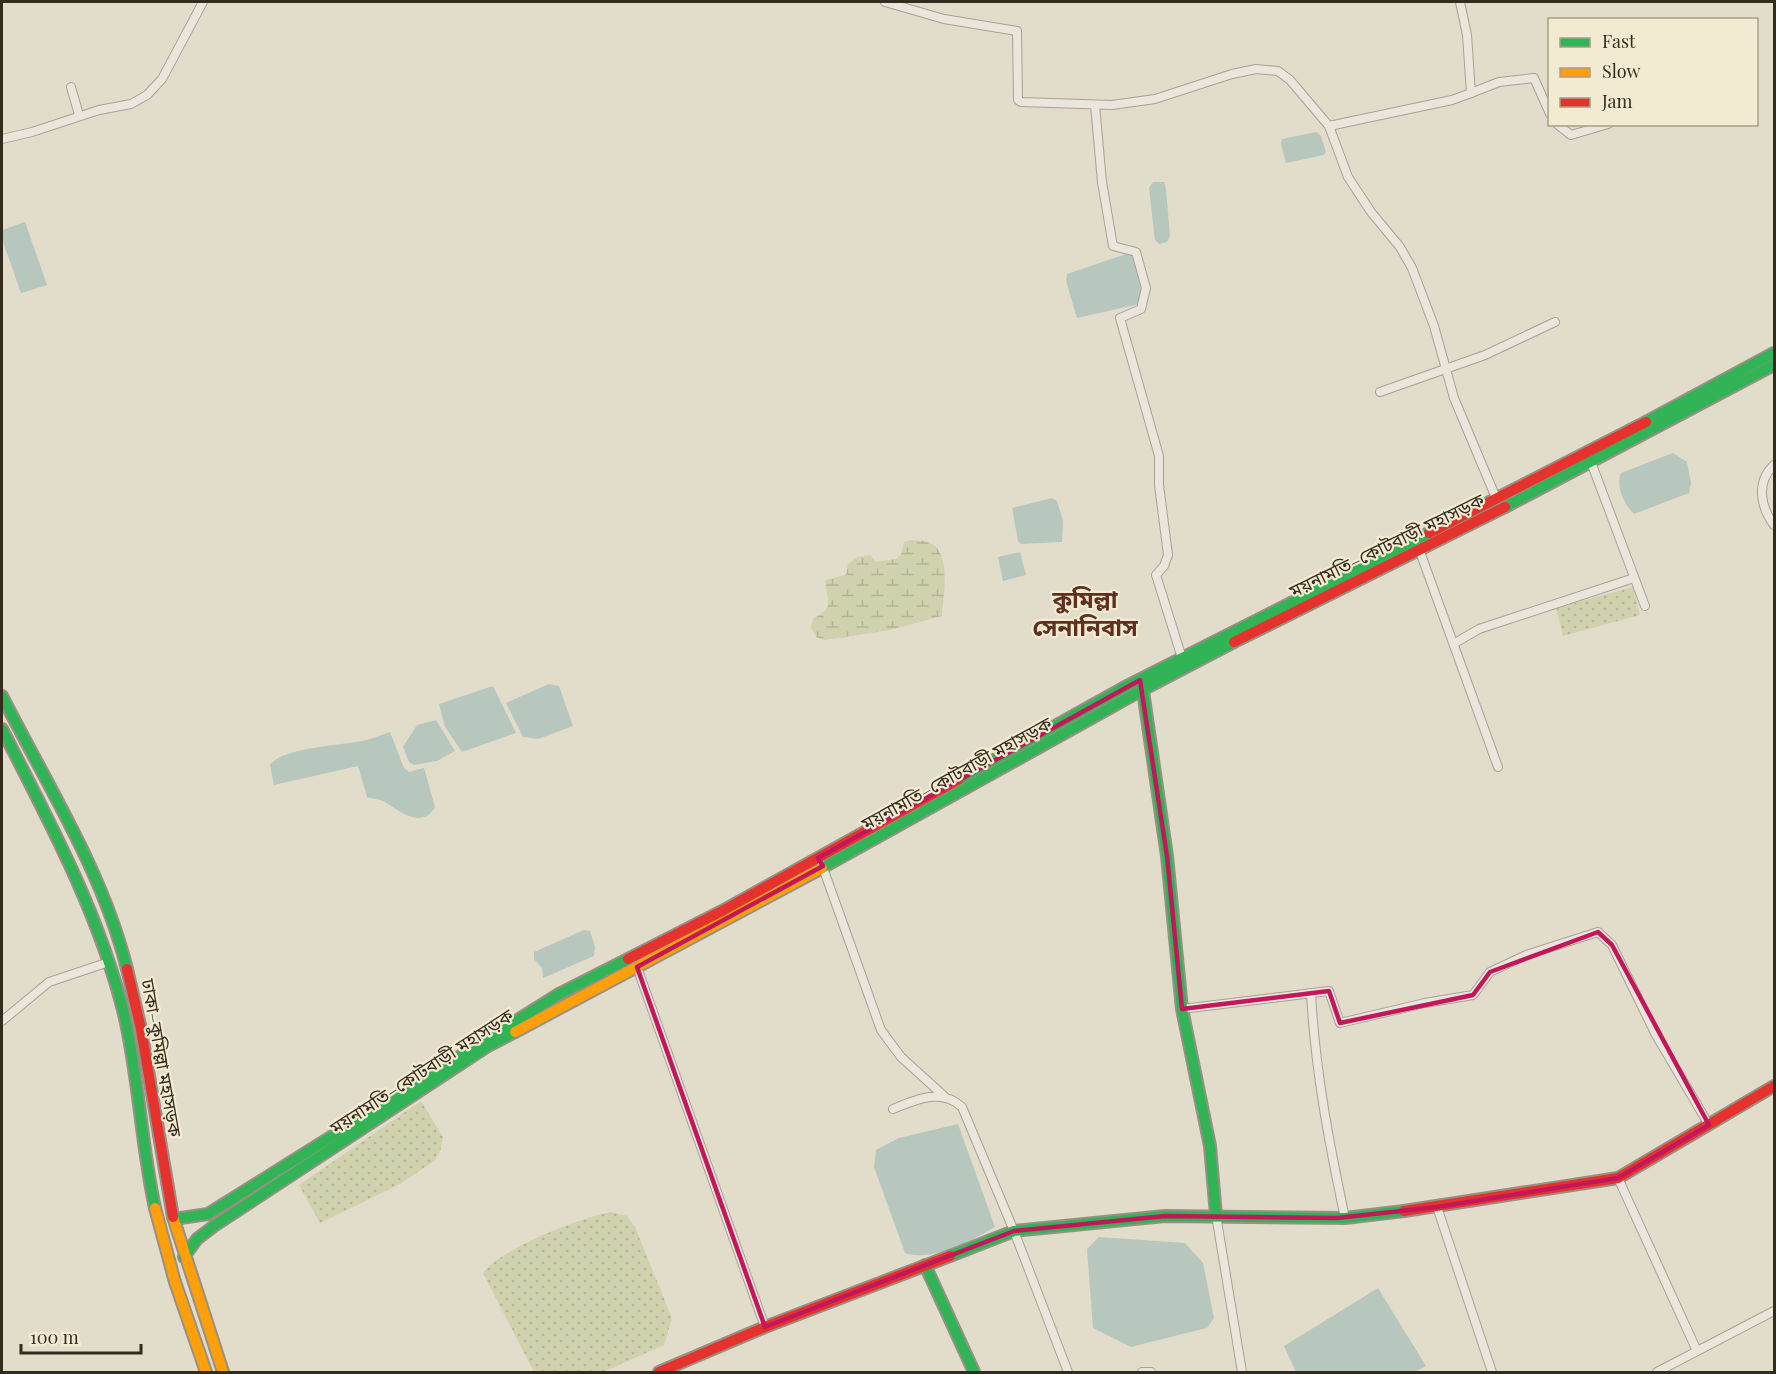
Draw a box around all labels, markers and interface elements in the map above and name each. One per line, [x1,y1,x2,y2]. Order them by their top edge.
legend [1548,18,1758,126]
text: Fast [1602,29,1636,53]
text: Slow [1602,59,1640,83]
text: Jam [1601,89,1632,113]
street label: ময়নামতি–কোটবাড়ী মহাসড়ক [1284,487,1488,603]
district label: কুমিল্লা সেনানিবাস [1032,582,1138,642]
street label: ময়নামতি–কোটবাড়ী মহাসড়ক [856,711,1056,836]
street label: ঢাকা–কুমিল্লা মহাসড়ক [136,976,188,1139]
street label: ময়নামতি–কোটবাড়ী মহাসড়ক [324,1003,518,1140]
scale bar [21,1317,141,1355]
text: 100 m [30,1325,79,1349]

